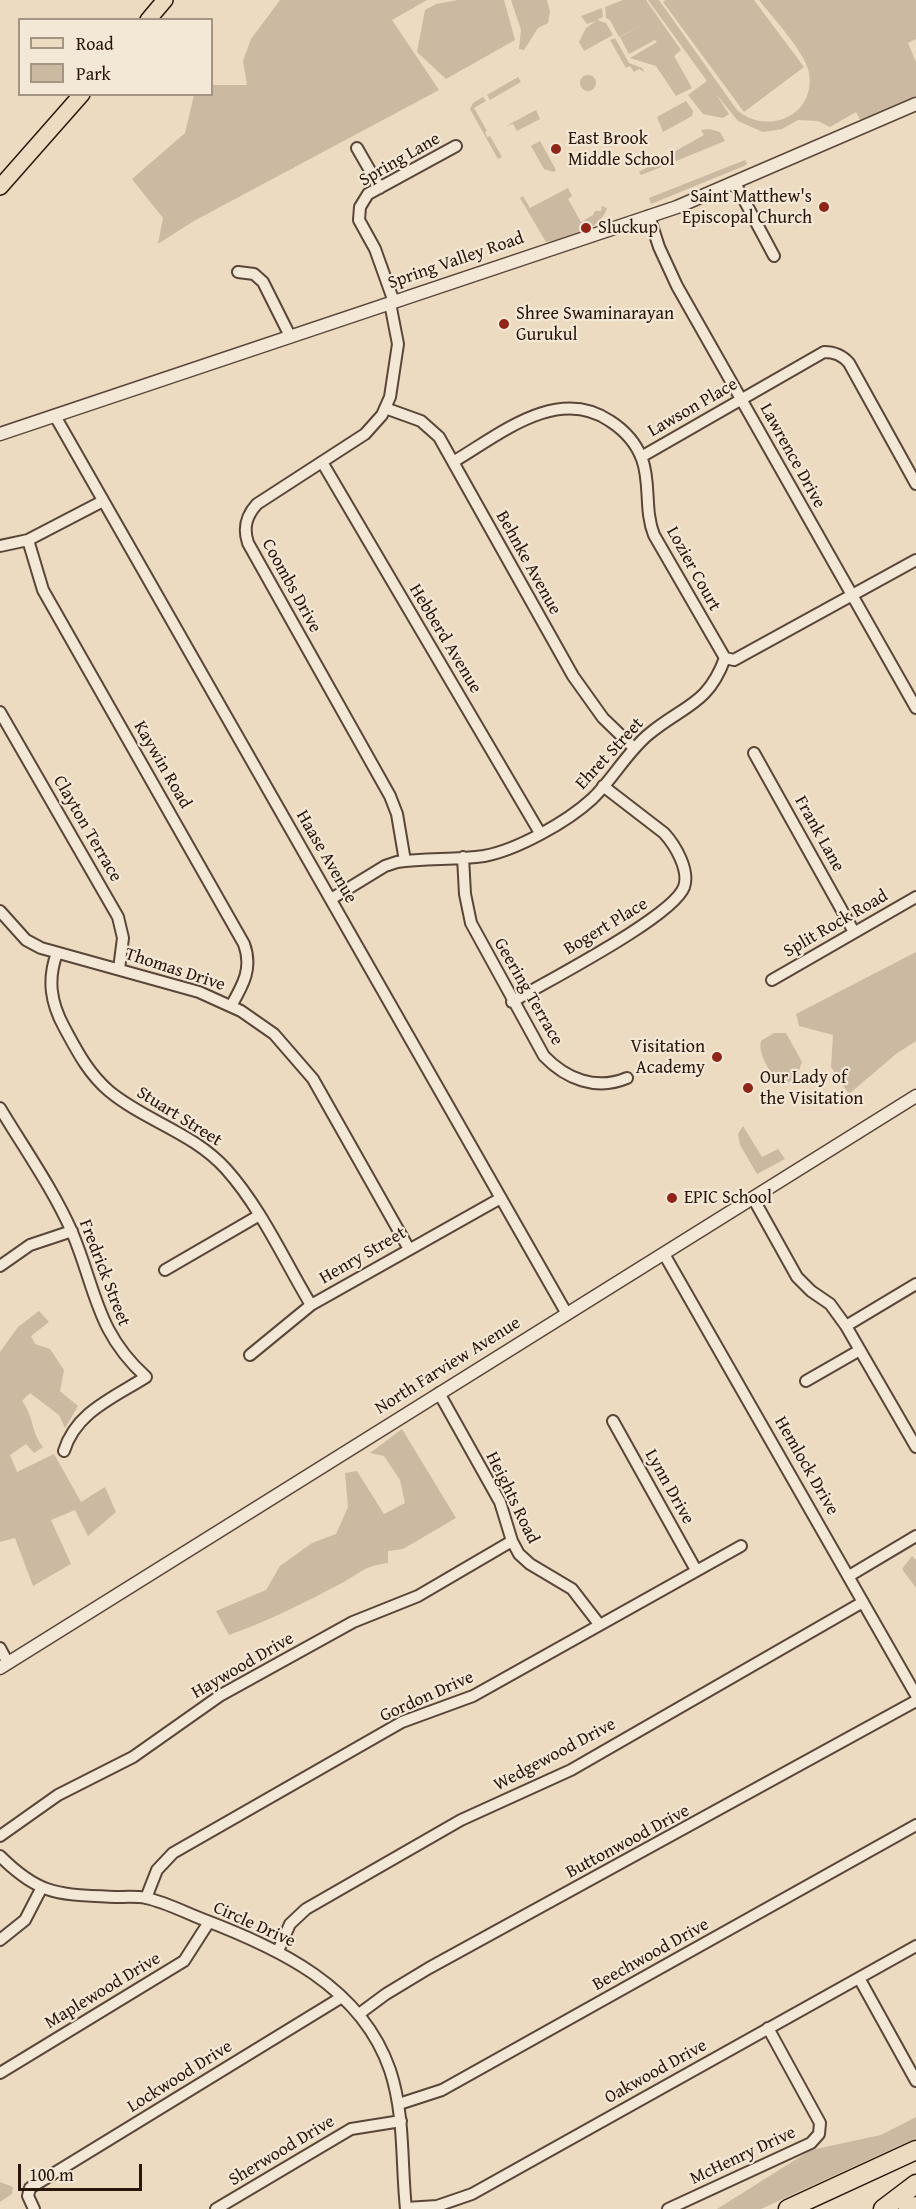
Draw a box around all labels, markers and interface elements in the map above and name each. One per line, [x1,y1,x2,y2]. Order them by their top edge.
legend [18,18,213,96]
text: Road [76,30,114,57]
text: Park [76,60,111,87]
street label: Spring Lane [356,128,444,192]
place label: East Brook Middle School [568,128,675,170]
marker: East Brook Middle School [549,142,563,156]
place label: Saint Matthew's Episcopal Church [682,186,812,228]
marker: Saint Matthew's Episcopal Church [817,200,831,214]
place label: Sluckup [598,217,658,239]
marker: Sluckup [579,221,593,235]
street label: Spring Valley Road [385,228,527,294]
place label: Shree Swaminarayan Gurukul [516,303,674,346]
marker: Shree Swaminarayan Gurukul [497,317,511,331]
street label: Lawson Place [644,374,742,442]
street label: Lawrence Drive [754,400,830,512]
street label: Behnke Avenue [491,507,565,619]
street label: Lozier Court [661,523,725,615]
street label: Coombs Drive [256,535,326,637]
street label: Hebberd Avenue [404,580,486,698]
street label: Ehret Street [571,713,649,795]
street label: Kaywin Road [128,717,196,813]
street label: Clayton Terrace [48,772,126,886]
street label: Frank Lane [789,792,849,876]
street label: Haase Avenue [291,807,361,907]
street label: Split Rock Road [780,885,892,963]
street label: Bogert Place [560,893,652,961]
street label: Geering Terrace [489,934,567,1050]
street label: Thomas Drive [122,944,228,996]
place label: Visitation Academy [630,1036,705,1078]
marker: Visitation Academy [710,1050,724,1064]
place label: Our Lady of the Visitation [760,1067,863,1110]
marker: Our Lady of the Visitation [741,1081,755,1095]
street label: Stuart Street [132,1082,226,1152]
place label: EPIC School [684,1187,772,1209]
marker: EPIC School [665,1191,679,1205]
street label: Fredrick Street [74,1216,134,1330]
street label: Henry Street [316,1223,410,1289]
street label: North Farview Avenue [371,1313,525,1419]
street label: Hemlock Drive [769,1413,843,1519]
street label: Lynn Drive [640,1446,698,1528]
street label: Heights Road [480,1448,544,1548]
street label: Haywood Drive [188,1628,298,1704]
street label: Gordon Drive [377,1667,477,1727]
street label: Wedgewood Drive [490,1714,620,1796]
street label: Buttonwood Drive [563,1800,693,1884]
street label: Circle Drive [210,1897,298,1953]
street label: Beechwood Drive [589,1914,713,1996]
street label: Maplewood Drive [41,1948,165,2034]
street label: Oakwood Drive [601,2035,711,2109]
street label: Lockwood Drive [124,2036,236,2118]
street label: Sherwood Drive [225,2111,339,2191]
street label: McHenry Drive [687,2122,799,2190]
scale bar [21,2152,146,2190]
text: 100 m [29,2161,74,2188]

